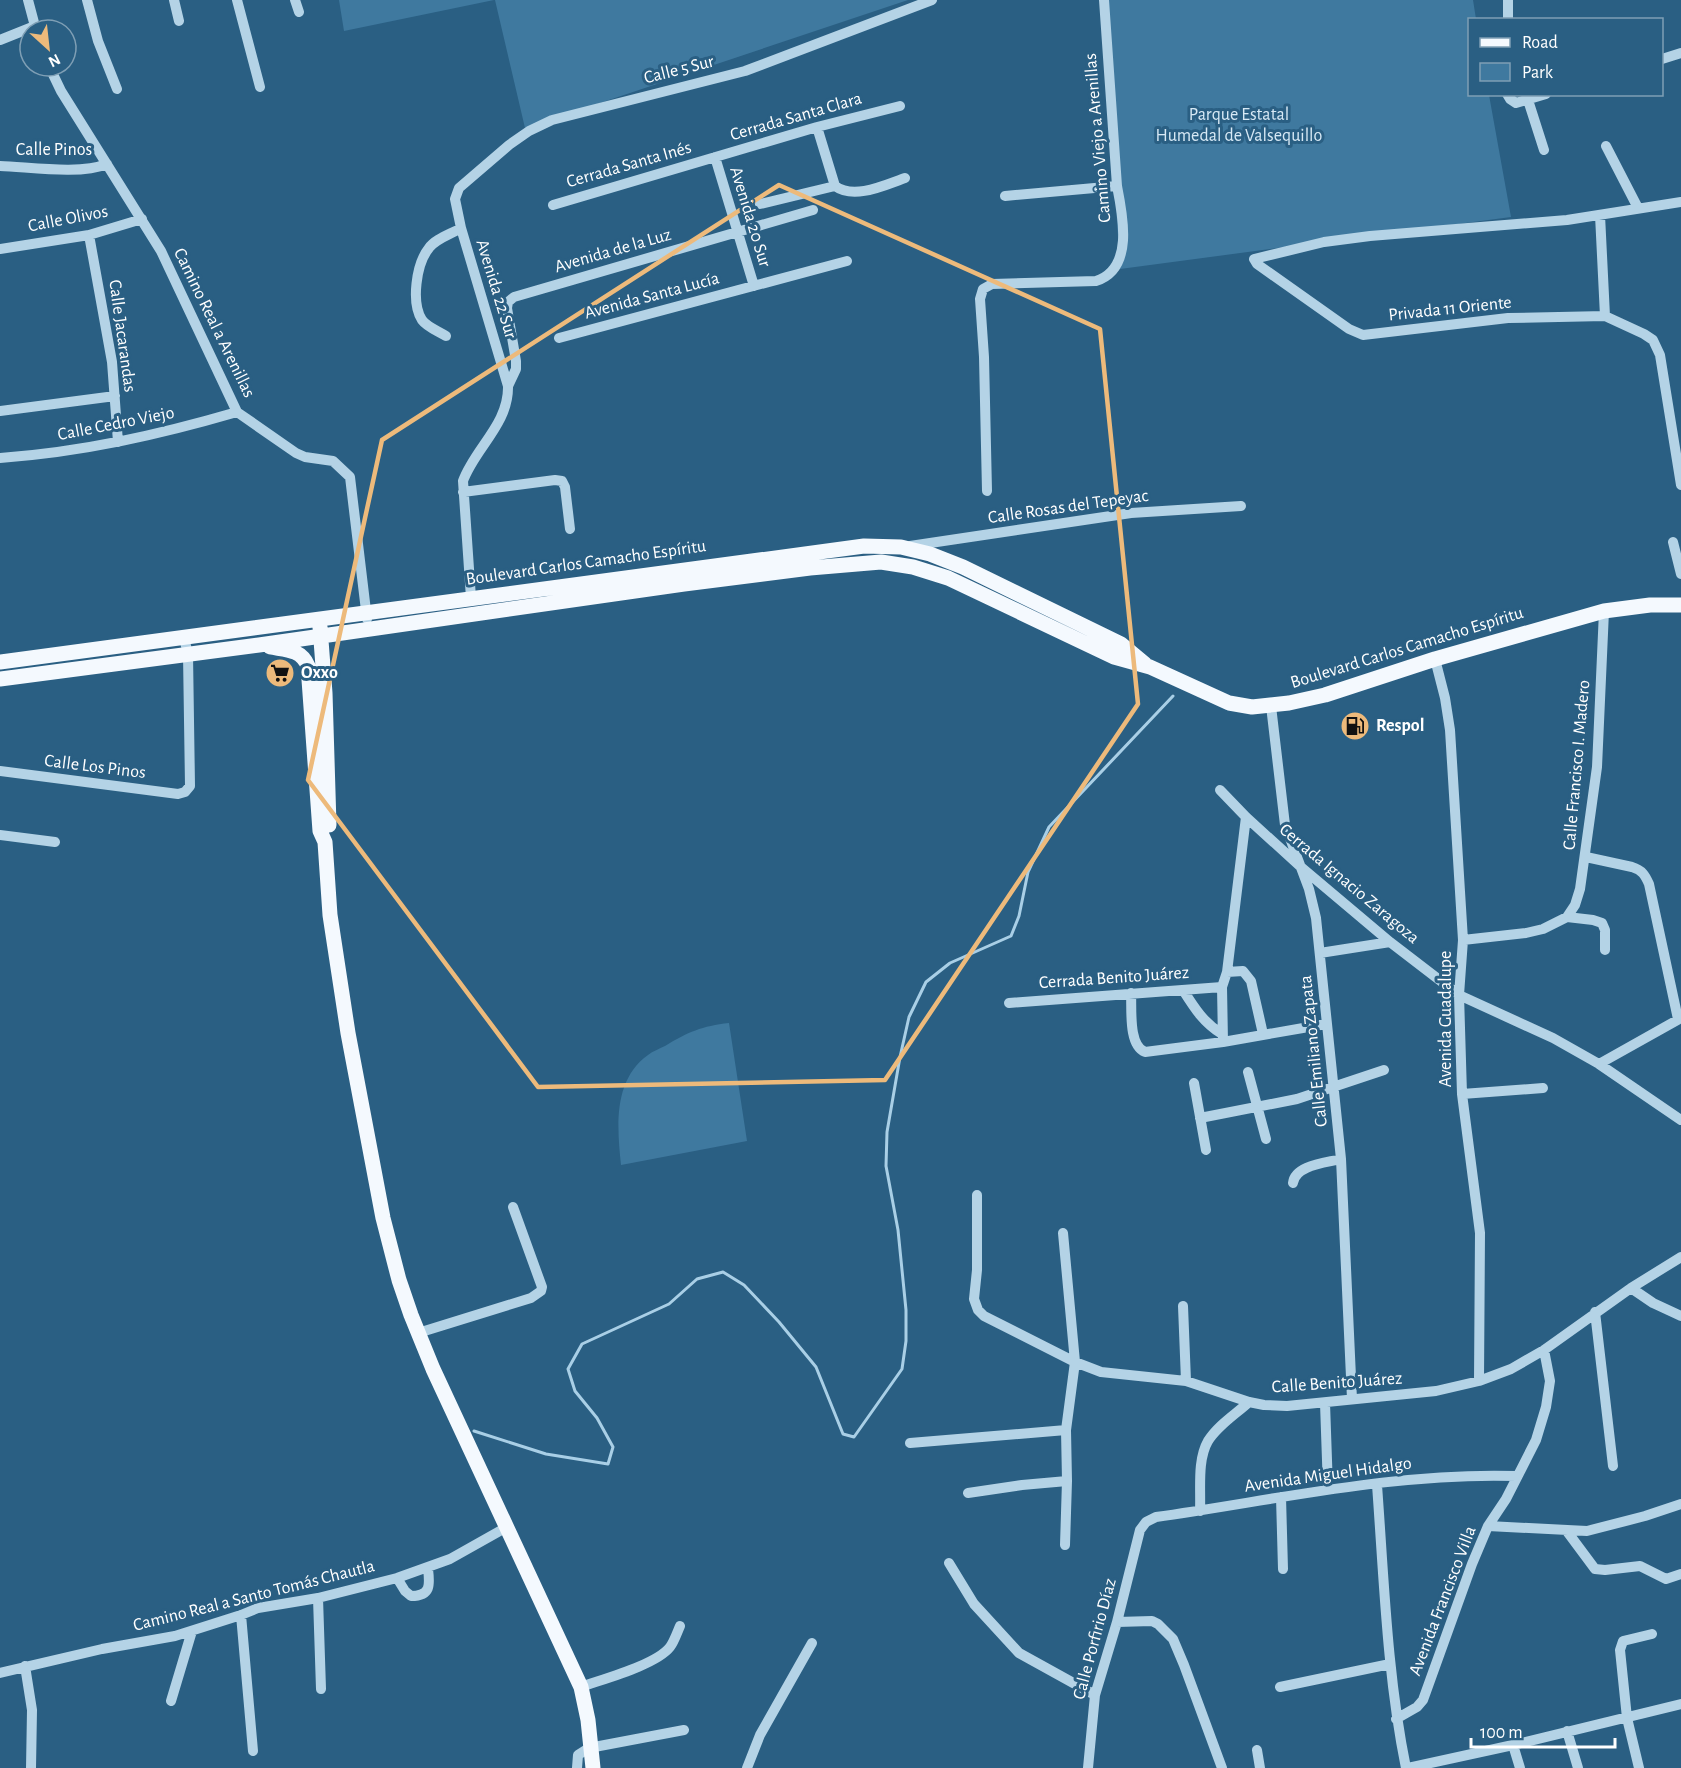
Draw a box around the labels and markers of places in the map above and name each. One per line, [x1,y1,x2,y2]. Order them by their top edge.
supermarket icon: Oxxo [264,657,296,689]
place label: Oxxo [301,664,338,682]
fuel station icon: Respol [1339,710,1371,742]
place label: Respol [1376,717,1424,735]

